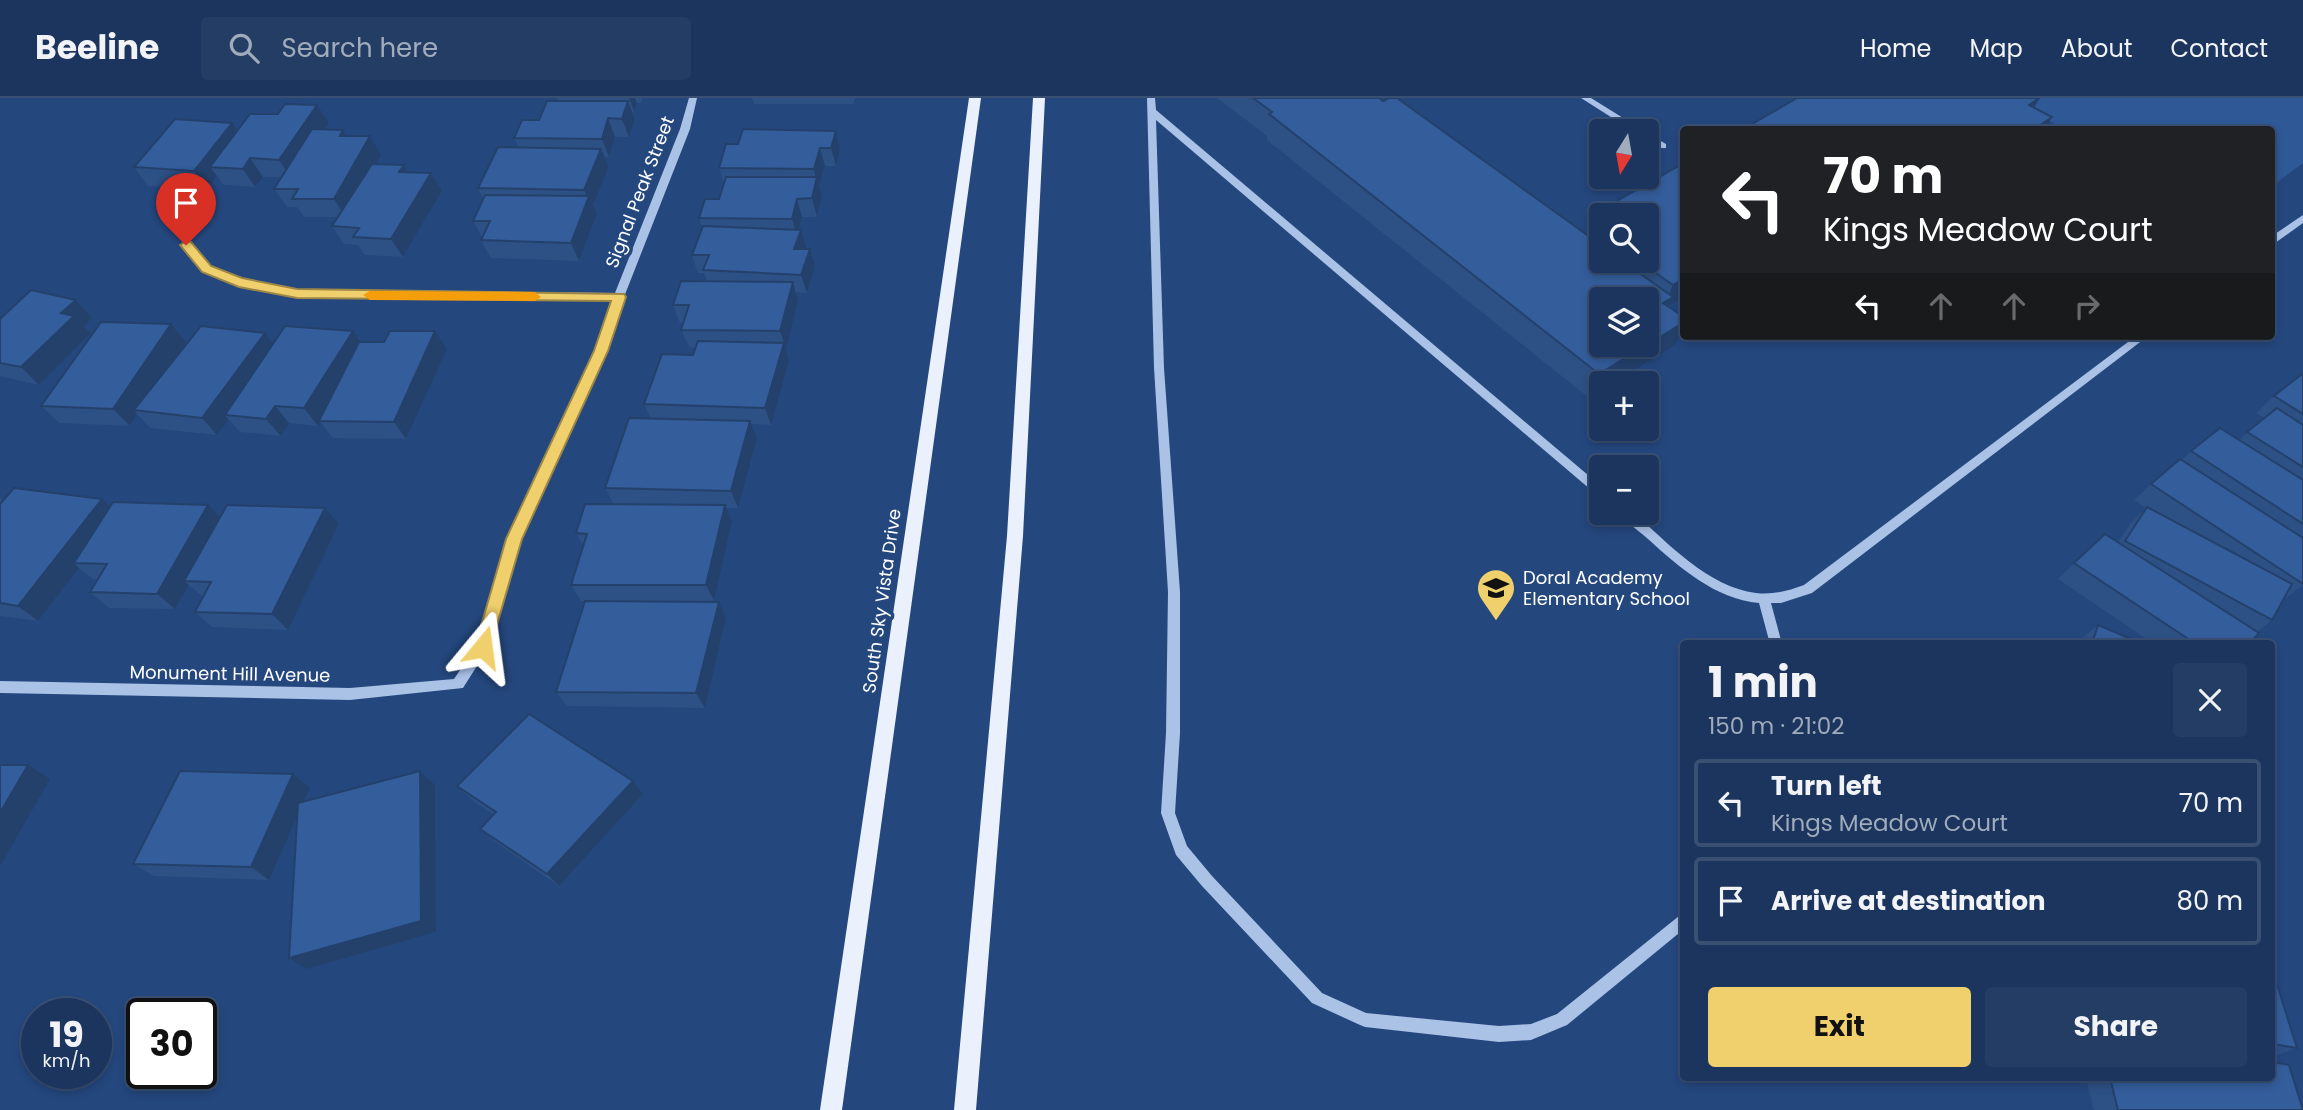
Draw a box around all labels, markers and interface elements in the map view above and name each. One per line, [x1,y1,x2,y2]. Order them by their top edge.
search box [201,17,691,80]
text: Beeline [35,24,159,71]
icon: search [225,29,263,67]
text: Search here [281,30,438,66]
text: Home [1860,32,1932,65]
text: Map [1970,32,2023,65]
text: About [2061,32,2132,65]
text: Contact [2170,32,2268,65]
street label: Signal Peak Street [599,112,680,271]
north arrow [1589,119,1659,189]
map controls [1589,119,1659,525]
text: 70 m [1823,142,1943,210]
icon: left [1708,154,1799,245]
pin [156,173,216,245]
icon: arrive [167,184,205,222]
button: search [1589,203,1659,273]
text: Kings Meadow Court [1823,207,2153,252]
button: layers [1589,287,1659,357]
icon: left [1849,287,1887,325]
icon: ahead [1922,287,1960,325]
icon: ahead [1995,287,2033,325]
icon: right [2068,287,2106,325]
button: + [1589,371,1659,441]
button: − [1589,455,1659,525]
street label: South Sky Vista Drive [856,507,907,695]
place label: Doral Academy Elementary School [1523,565,1690,611]
school or university icon: Doral Academy Elementary School [1475,567,1517,622]
position arrow [446,610,520,684]
text: 1 min [1708,653,1818,712]
street label: Monument Hill Avenue [129,659,331,688]
button: close [2173,663,2247,737]
text: 150 m · 21:02 [1708,710,1844,742]
text: Turn left [1771,768,1882,804]
icon: left [1712,784,1750,822]
text: 70 m [2179,785,2243,821]
text: Kings Meadow Court [1771,807,2008,839]
icon: arrive [1712,882,1750,920]
text: Arrive at destination [1771,883,2046,919]
text: 80 m [2177,883,2243,919]
button: Exit [1708,987,1971,1067]
button: Share [1985,987,2247,1067]
speed limit sign: 30 [126,998,217,1089]
text: 19 [49,1010,84,1059]
text: km/h [43,1048,90,1073]

